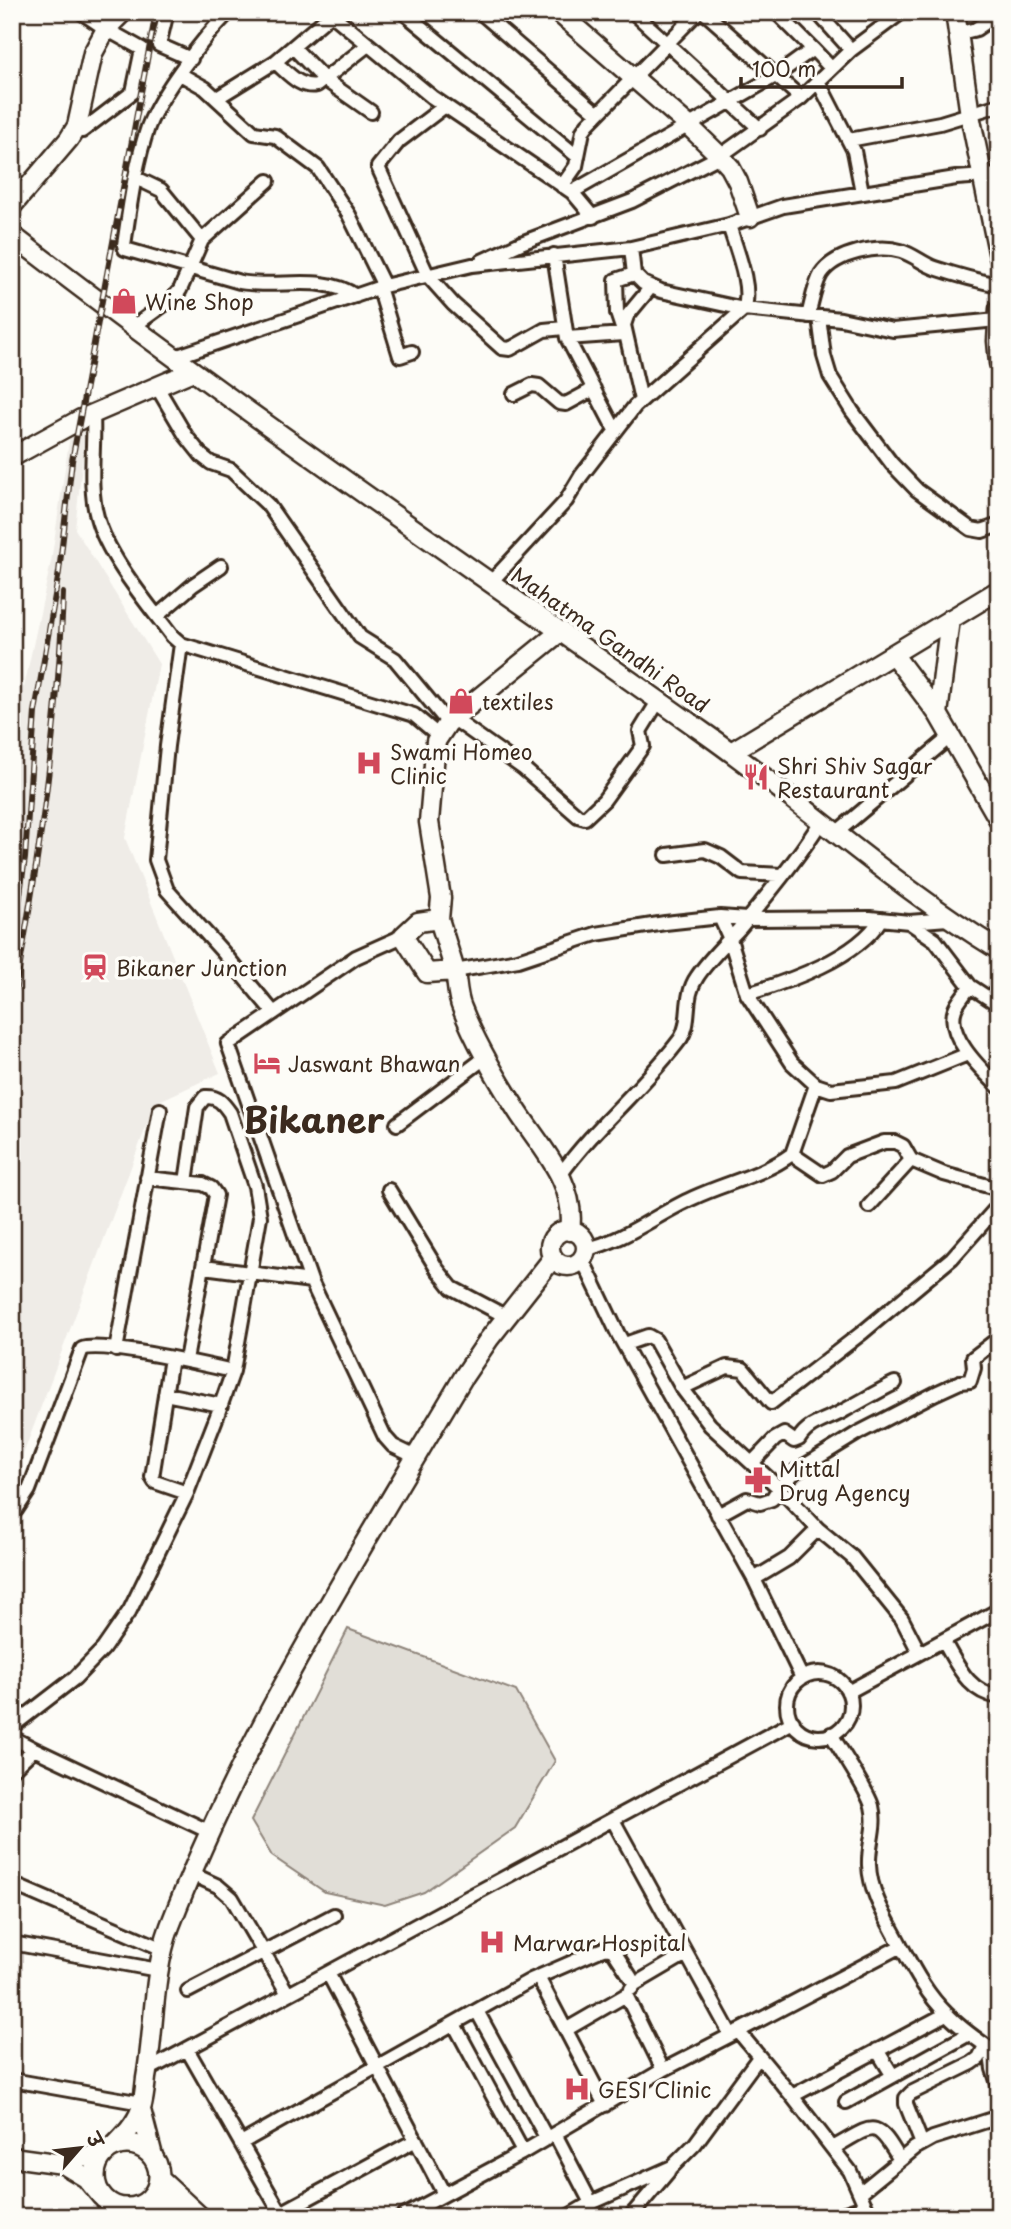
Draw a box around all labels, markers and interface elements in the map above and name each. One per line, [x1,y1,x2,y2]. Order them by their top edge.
scale bar [741,46,902,90]
text: 100 m [752,52,816,84]
place label: Wine Shop [145,285,254,317]
shop icon: Wine Shop [109,286,139,316]
street label: Mahatma Gandhi Road [505,558,717,720]
place label: textiles [482,685,554,717]
shop icon: textiles [446,686,476,716]
place label: Swami Homeo Clinic [390,735,532,791]
hospital icon: Swami Homeo Clinic [354,748,384,778]
place label: Shri Shiv Sagar Restaurant [777,749,933,805]
restaurant icon: Shri Shiv Sagar Restaurant [741,762,771,792]
place label: Bikaner Junction [116,951,287,983]
station icon: Bikaner Junction [80,952,110,982]
place label: Jaswant Bhawan [288,1047,460,1079]
hotel icon: Jaswant Bhawan [252,1048,282,1078]
district label: Bikaner [243,1092,385,1145]
place label: Mittal Drug Agency [779,1452,911,1508]
pharmacy icon: Mittal Drug Agency [743,1465,773,1495]
place label: Marwar Hospital [513,1926,686,1958]
hospital icon: Marwar Hospital [477,1927,507,1957]
place label: GESI Clinic [598,2073,711,2105]
hospital icon: GESI Clinic [562,2074,592,2104]
north arrow [46,2114,116,2184]
text: उ [80,2126,112,2154]

